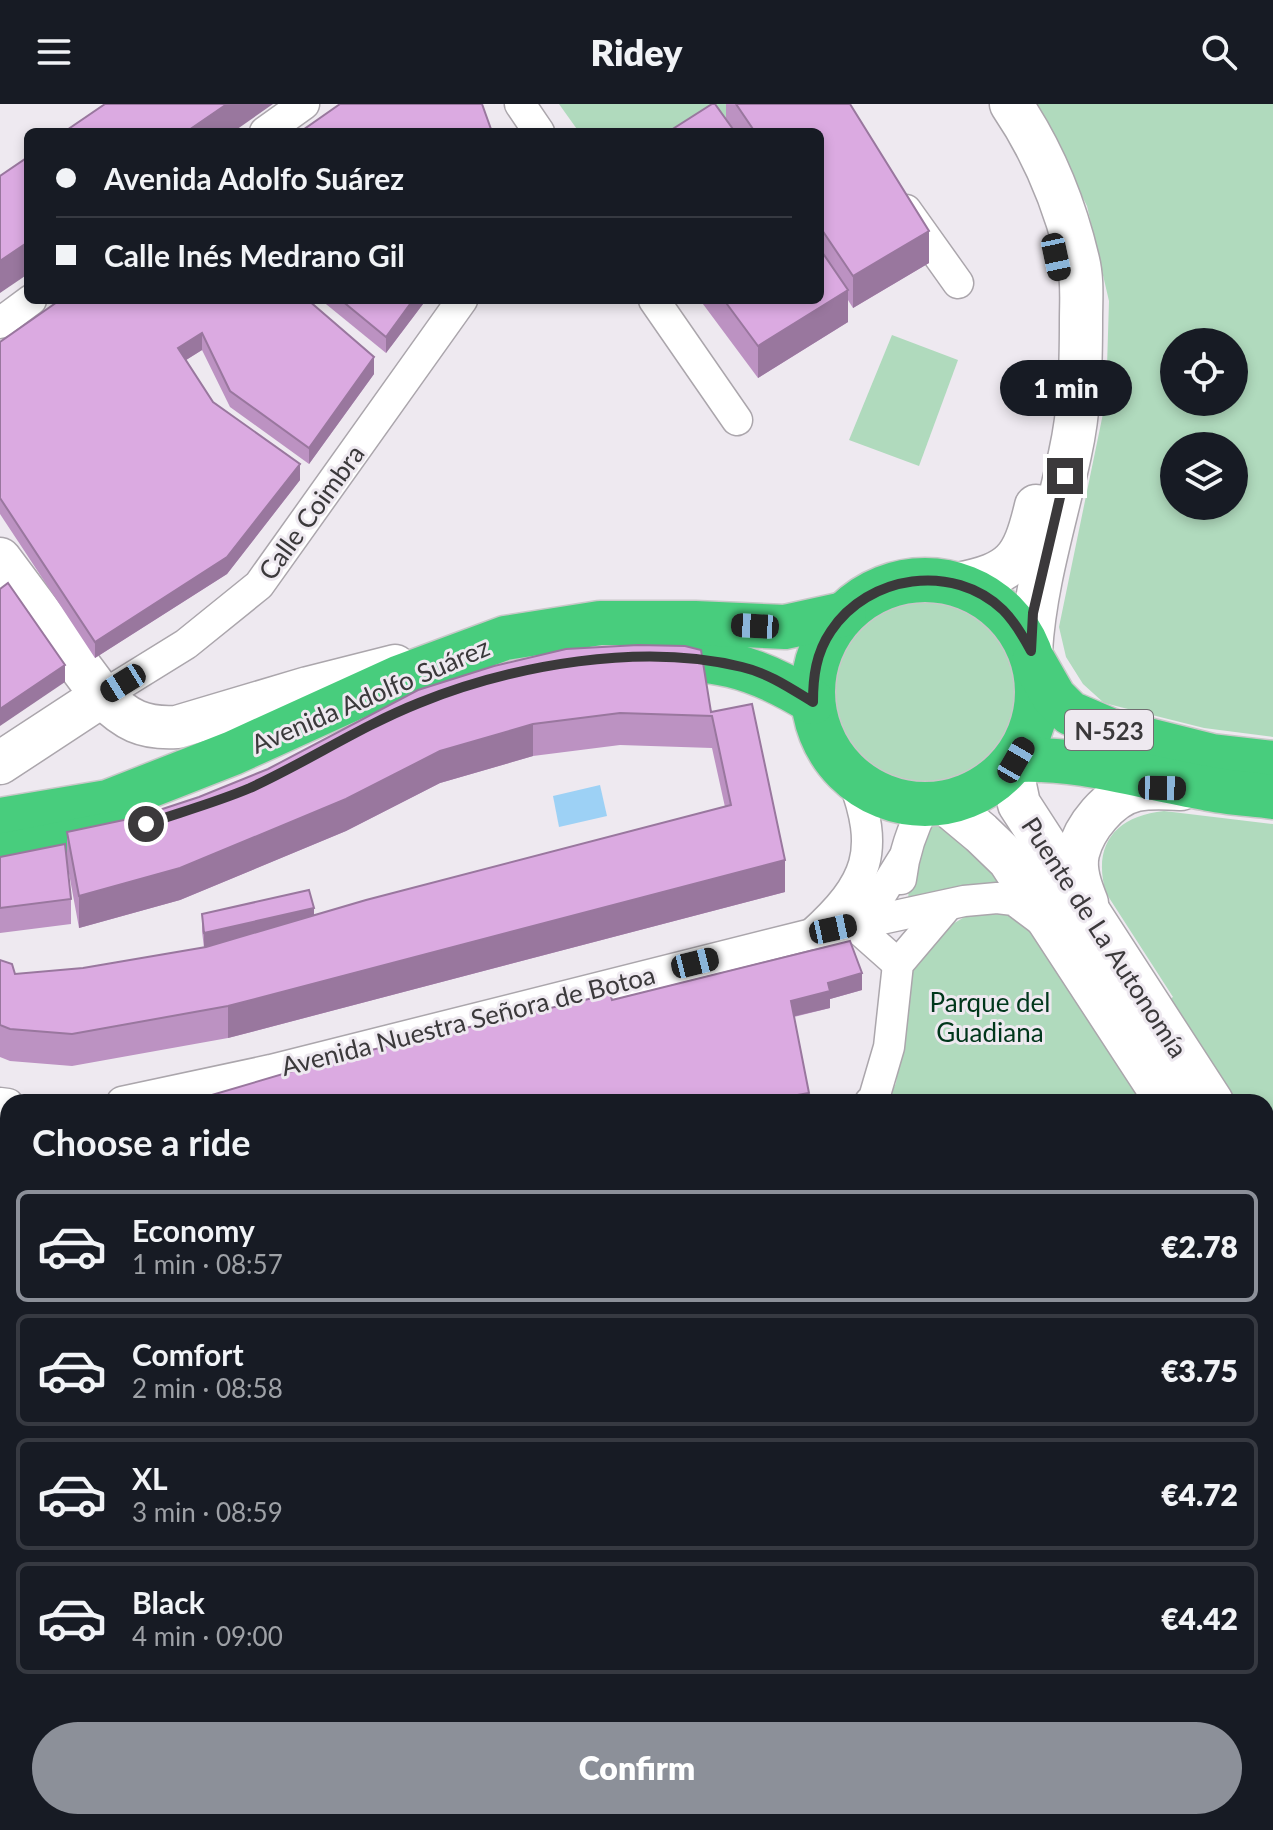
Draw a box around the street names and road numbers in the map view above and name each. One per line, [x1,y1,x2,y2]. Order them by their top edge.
street label: Calle Coimbra [251,438,371,586]
street label: Avenida Adolfo Suárez [246,630,494,760]
road number: N-523 [1065,710,1153,750]
street label: Puente de La Autonomía [1015,811,1195,1063]
street label: Avenida Nuestra Señora de Botoa [278,958,658,1082]

